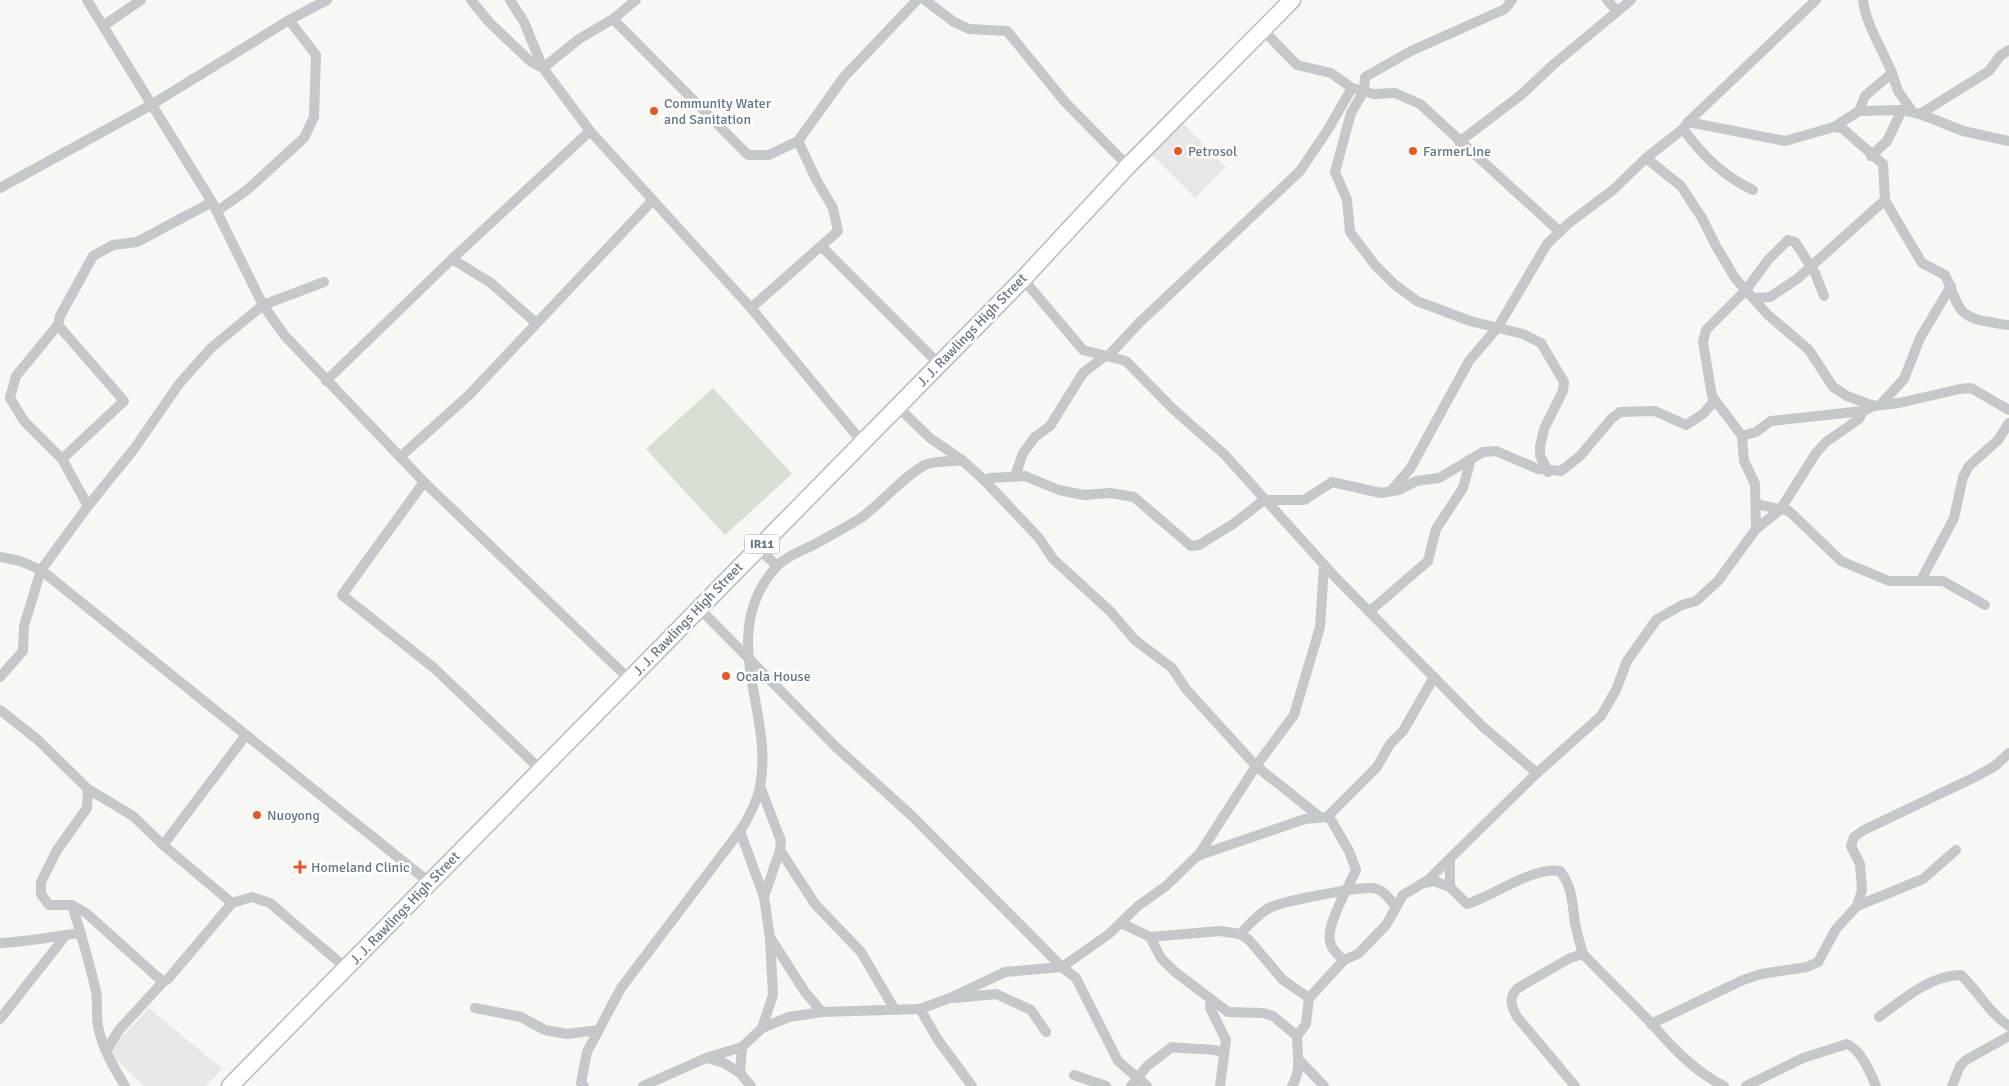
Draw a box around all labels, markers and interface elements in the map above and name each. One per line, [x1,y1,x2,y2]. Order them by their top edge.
place label: Community Water and Sanitation [664,95,772,128]
marker: Community Water and Sanitation [648,105,660,117]
place label: Petrosol [1188,143,1237,160]
place label: FarmerLine [1423,143,1491,160]
marker: Petrosol [1172,145,1184,157]
marker: FarmerLine [1407,145,1419,157]
street label: J. J. Rawlings High Street [914,270,1030,390]
road number: IR11 [744,534,780,554]
street label: J. J. Rawlings High Street [630,559,746,679]
place label: Ocala House [736,668,811,685]
marker: Ocala House [720,670,732,682]
place label: Nuoyong [267,807,320,824]
marker: Nuoyong [251,809,263,821]
street label: J. J. Rawlings High Street [347,848,463,968]
place label: Homeland Clinic [311,859,410,876]
marker: Homeland Clinic [293,860,307,874]

